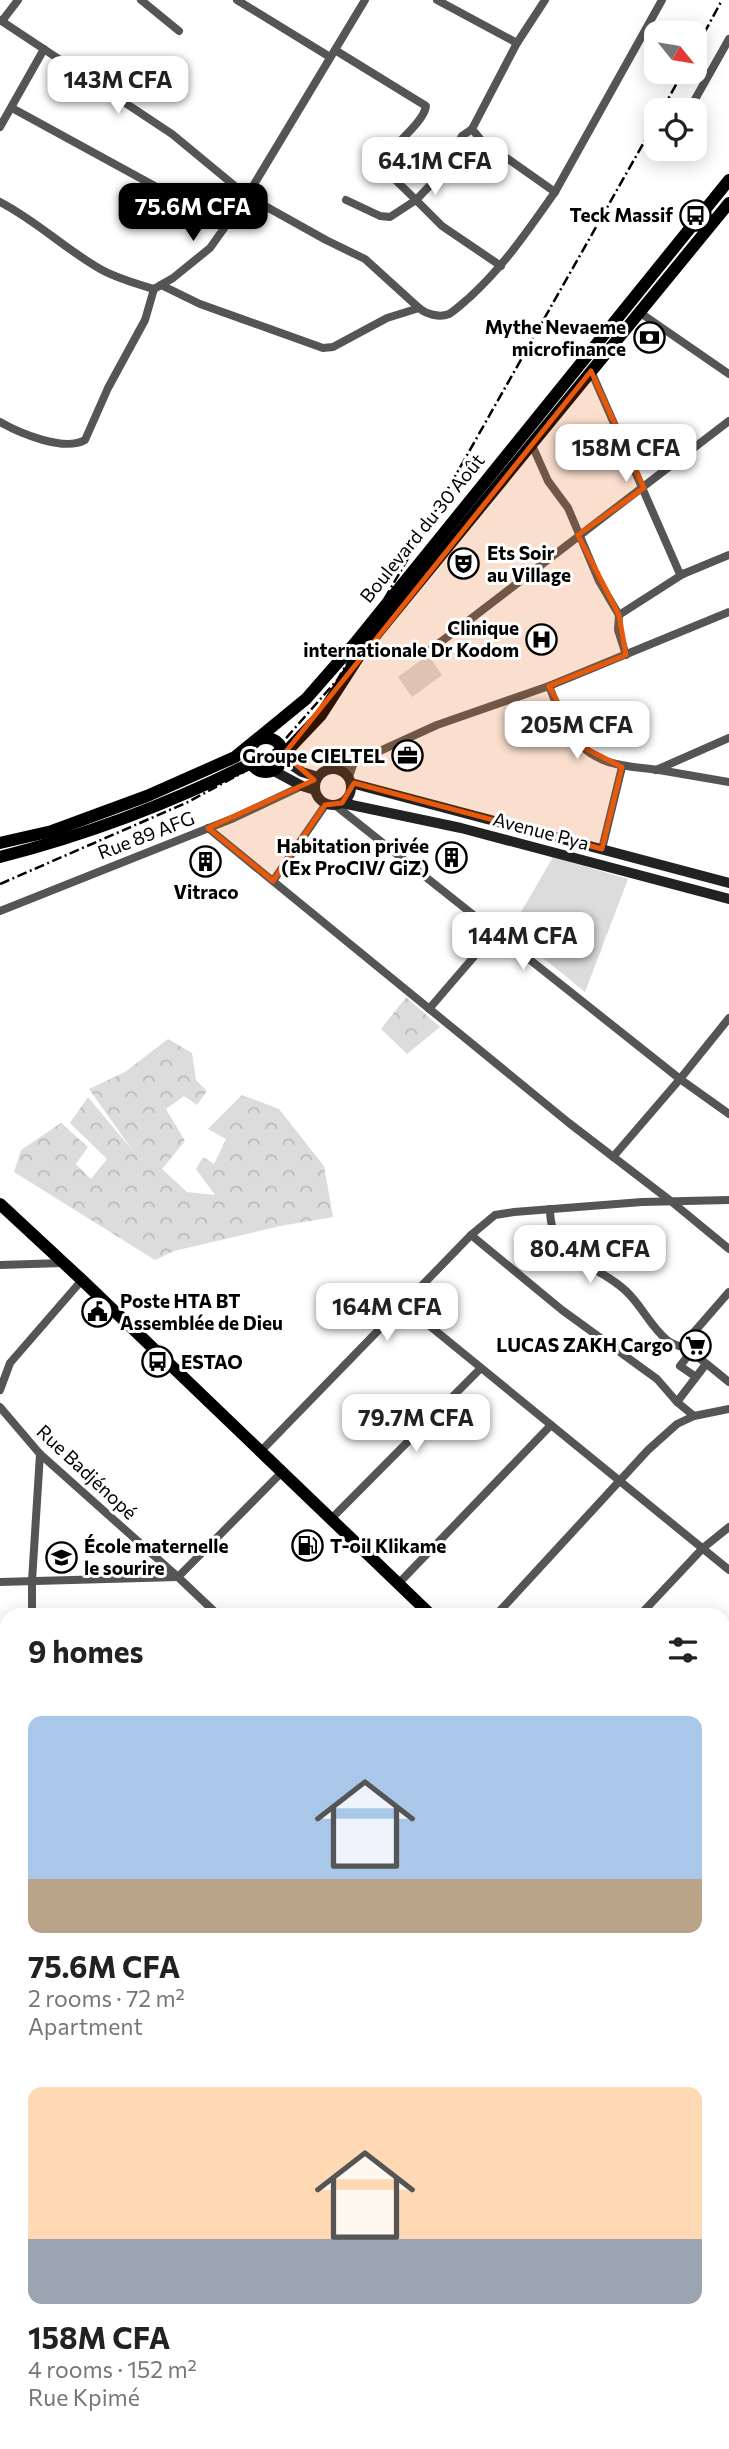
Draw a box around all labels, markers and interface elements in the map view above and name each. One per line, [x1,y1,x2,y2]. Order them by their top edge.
north arrow [644,21,707,84]
map controls [644,21,707,161]
pin: 143M CFA [46,57,190,116]
text: 143M CFA [63,65,173,93]
button: locate [644,98,707,161]
pin: 64.1M CFA [355,138,515,197]
text: 64.1M CFA [378,146,492,174]
pin: 75.6M CFA [113,184,273,243]
text: 75.6M CFA [135,192,251,220]
bus stop icon: Teck Massif [679,198,713,232]
place label: Teck Massif [570,203,673,226]
place label: Mythe Nevaeme microfinance [485,315,626,360]
bank icon: Mythe Nevaeme microfinance [632,321,666,355]
pin: 158M CFA [554,424,698,484]
text: 158M CFA [571,433,681,461]
street label: Boulevard du 30 Août [355,449,489,607]
place label: Ets Soir au Village [487,541,571,586]
theatre icon: Ets Soir au Village [447,547,481,581]
place label: Clinique internationale Dr Kodom [303,616,519,661]
hospital icon: Clinique internationale Dr Kodom [525,622,559,656]
pin: 205M CFA [505,702,649,761]
text: 205M CFA [521,710,633,738]
office icon: Groupe CIELTEL [391,739,425,773]
place label: Groupe CIELTEL [242,744,385,767]
street label: Rue 89 AFG [94,806,197,863]
street label: Avenue Pya [491,807,592,854]
place label: Habitation privée (Ex ProCIV/ GiZ) [277,834,429,879]
building icon: Habitation privée (Ex ProCIV/ GiZ) [435,840,469,874]
building icon: Vitraco [189,844,223,878]
place label: Vitraco [173,880,239,903]
pin: 144M CFA [451,912,595,972]
text: 144M CFA [468,921,578,949]
pin: 80.4M CFA [510,1226,670,1285]
text: 80.4M CFA [530,1234,650,1262]
pin: 164M CFA [315,1284,459,1343]
place label: Poste HTA BT Assemblée de Dieu [120,1289,283,1334]
text: 164M CFA [332,1292,442,1320]
public building icon: Poste HTA BT Assemblée de Dieu [80,1295,114,1329]
supermarket icon: LUCAS ZAKH Cargo [679,1328,713,1362]
place label: LUCAS ZAKH Cargo [496,1333,673,1356]
bus stop icon: ESTAO [141,1345,175,1379]
place label: ESTAO [181,1350,243,1373]
pin: 79.7M CFA [336,1394,496,1454]
text: 79.7M CFA [358,1403,474,1431]
street label: Rue Badjénopé [33,1419,142,1524]
fuel station icon: T-oil Klikame [290,1529,324,1563]
place label: École maternelle le sourire [84,1534,228,1579]
place label: T-oil Klikame [330,1534,446,1557]
school or university icon: École maternelle le sourire [44,1540,78,1574]
icon: filters [664,1631,702,1669]
text: 9 homes [28,1632,143,1669]
icon: home [302,1761,428,1887]
text: 75.6M CFA [28,1947,180,1984]
text: 2 rooms · 72 m² [28,1984,185,2012]
text: Apartment [28,2012,143,2040]
icon: home [302,2132,428,2258]
text: 158M CFA [28,2318,170,2355]
text: 4 rooms · 152 m² [28,2355,197,2383]
text: Rue Kpimé [28,2383,140,2411]

